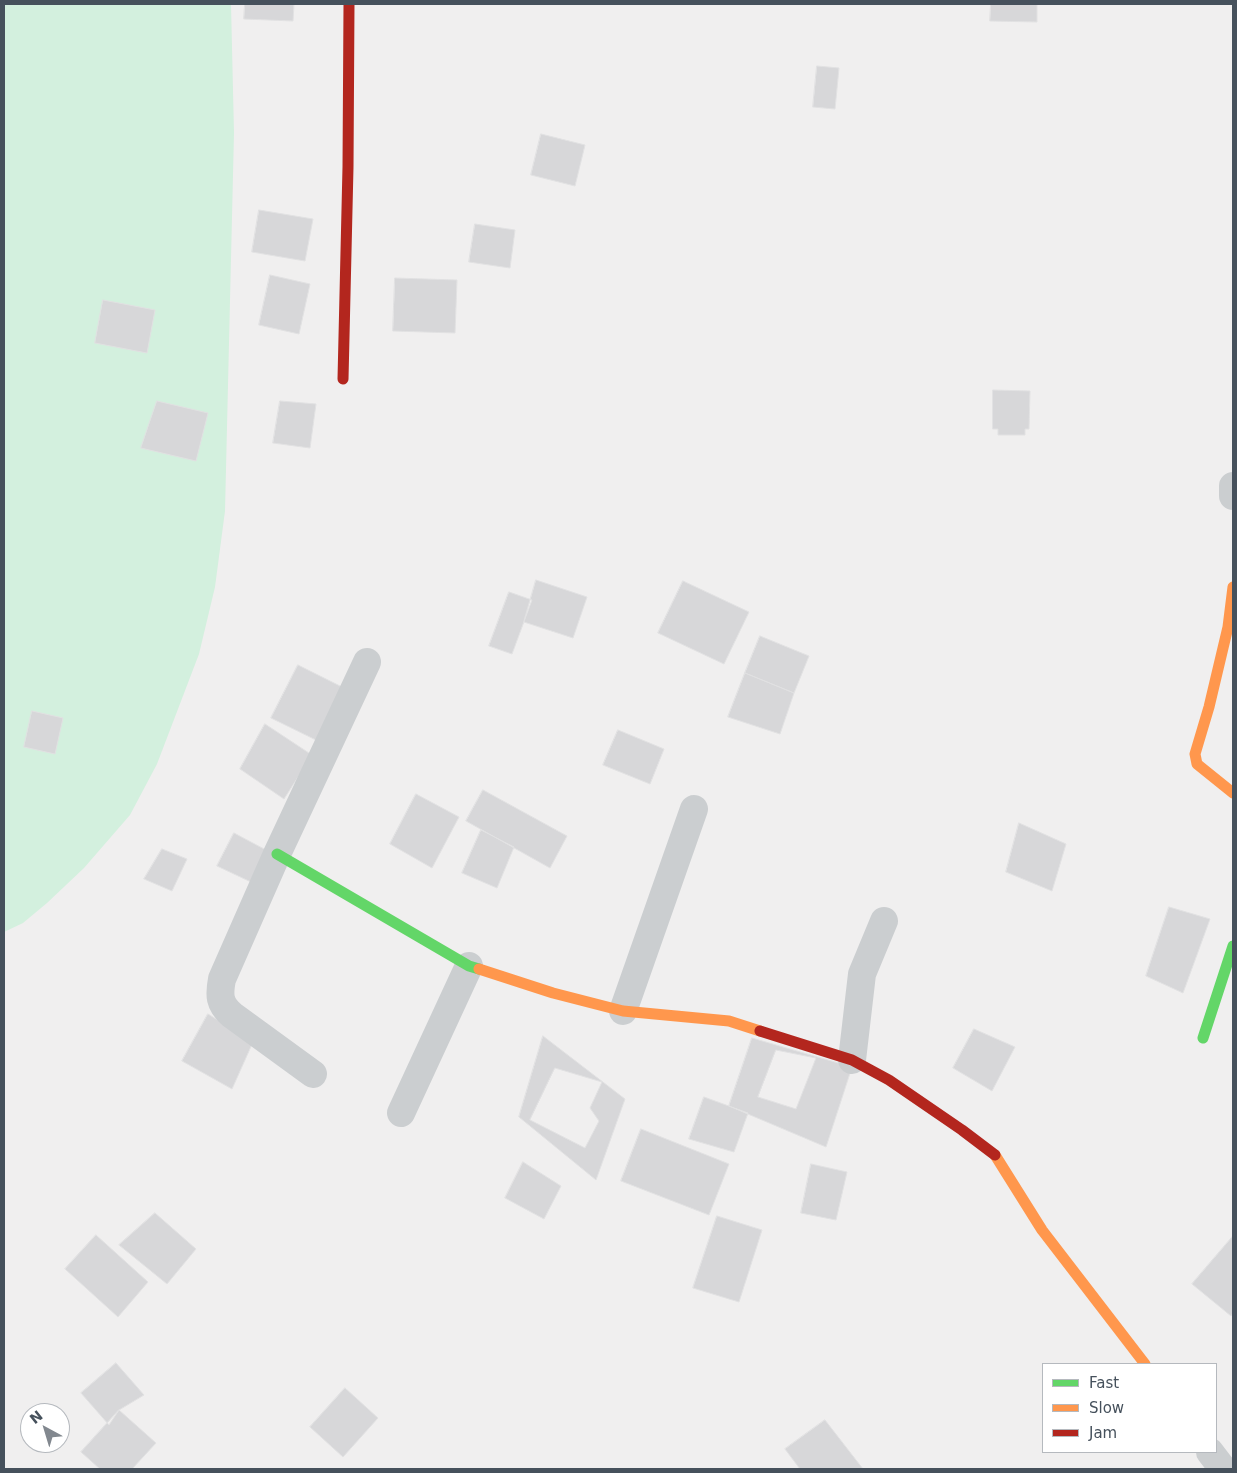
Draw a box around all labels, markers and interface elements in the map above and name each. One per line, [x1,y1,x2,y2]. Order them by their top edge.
legend [1042,1363,1217,1453]
text: Fast [1089,1374,1119,1392]
text: Slow [1089,1399,1124,1417]
north arrow [20,1403,70,1453]
text: N [27,1407,46,1427]
text: Jam [1089,1424,1117,1442]

